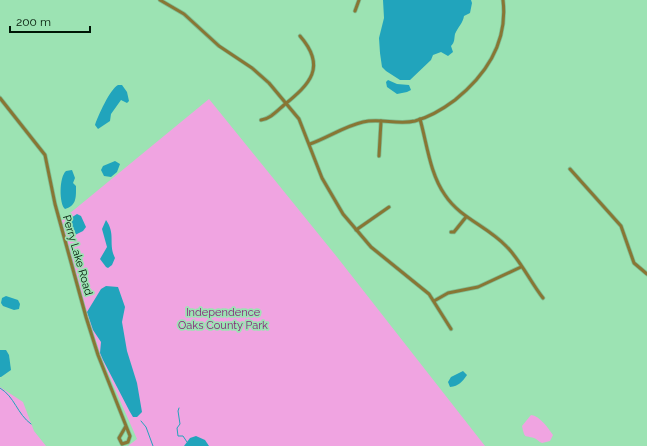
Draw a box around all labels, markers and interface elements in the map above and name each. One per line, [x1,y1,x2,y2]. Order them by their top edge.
scale bar [10,8,90,34]
text: 200 m [16,15,51,29]
street label: Perry Lake Road [60,213,95,297]
park label: Independence Oaks County Park [178,306,268,332]

